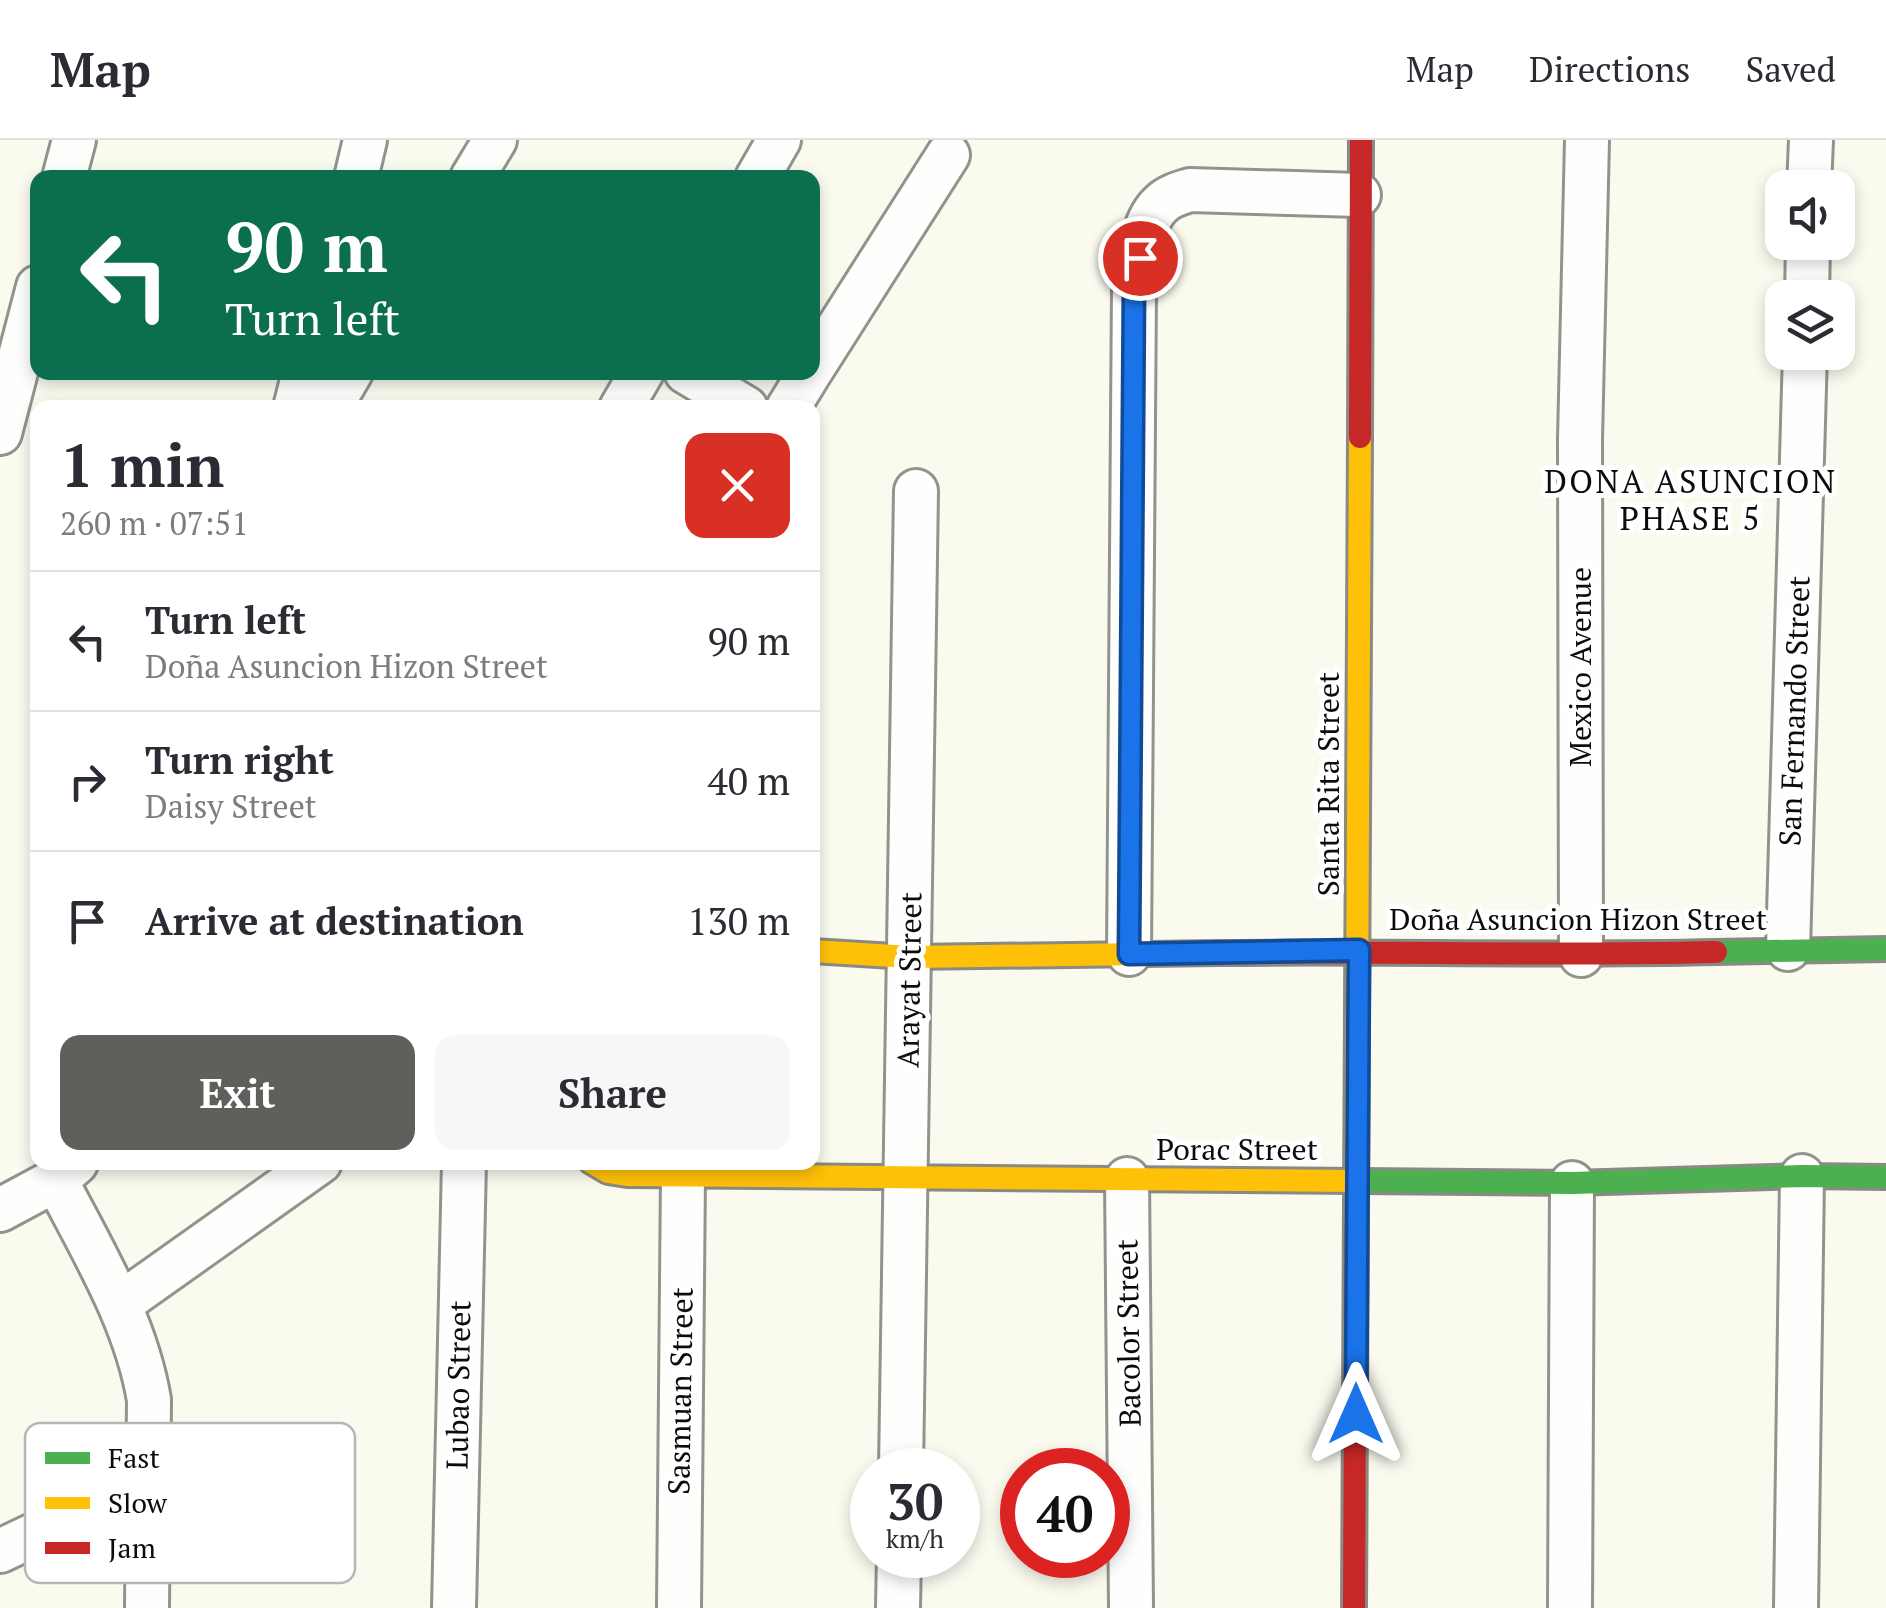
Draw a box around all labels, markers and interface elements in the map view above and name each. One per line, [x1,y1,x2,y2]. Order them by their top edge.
text: Map [50,37,151,101]
text: Map [1406,46,1474,92]
text: Directions [1529,46,1690,92]
text: Saved [1745,46,1836,92]
map controls [1765,170,1855,370]
button: sound [1765,170,1855,260]
text: 90 m [225,199,388,292]
icon: left [60,210,190,340]
pin [1098,216,1183,301]
icon: arrive [1113,231,1168,286]
button: layers [1765,280,1855,370]
text: Turn left [225,288,400,348]
text: 1 min [60,425,224,504]
button: close [685,433,790,538]
district label: DONA ASUNCION PHASE 5 [1544,460,1838,539]
text: 260 m · 07:51 [60,502,248,544]
street label: Mexico Avenue [1560,567,1600,767]
street label: San Fernando Street [1769,575,1819,847]
text: Turn left [145,595,306,645]
icon: left [60,614,115,669]
text: 90 m [707,616,790,666]
text: Doña Asuncion Hizon Street [145,645,548,687]
street label: Santa Rita Street [1308,672,1348,896]
text: Turn right [145,735,334,785]
icon: right [60,754,115,809]
text: 40 m [707,756,790,806]
text: Daisy Street [145,785,317,827]
street label: Arayat Street [887,892,931,1068]
icon: arrive [60,894,115,949]
text: Arrive at destination [145,896,524,946]
text: 130 m [687,896,790,946]
street label: Doña Asuncion Hizon Street [1389,899,1767,939]
button: Exit [60,1035,415,1150]
button: Share [435,1035,790,1150]
street label: Porac Street [1156,1129,1318,1169]
street label: Bacolor Street [1106,1239,1150,1427]
street label: Sasmuan Street [658,1287,702,1495]
street label: Lubao Street [437,1300,479,1470]
position arrow [1304,1362,1408,1466]
legend [25,1423,355,1583]
text: Fast [108,1439,160,1476]
speed limit sign: 40 [1000,1448,1130,1578]
text: 30 [887,1468,943,1534]
text: Slow [108,1484,168,1521]
text: km/h [886,1522,944,1555]
text: Jam [108,1529,156,1566]

